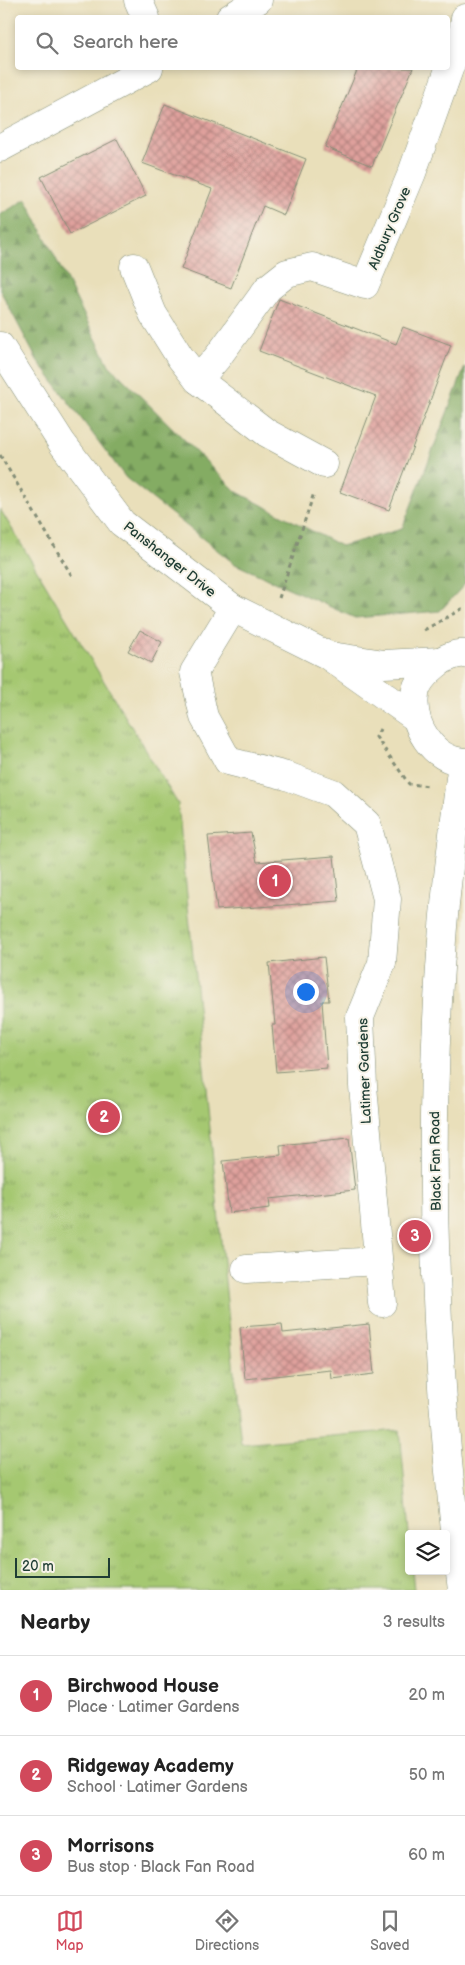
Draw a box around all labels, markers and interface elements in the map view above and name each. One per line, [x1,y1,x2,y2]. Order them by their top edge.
search box [15,15,450,70]
icon: search [33,29,61,57]
text: Search here [73,31,178,54]
street label: Aldbury Grove [364,184,414,272]
street label: Panshanger Drive [120,518,219,601]
pin: 1 [259,862,291,900]
your location [293,979,319,1005]
street label: Latimer Gardens [354,1018,375,1124]
pin: 2 [88,1098,120,1136]
street label: Black Fan Road [426,1111,445,1211]
pin: 3 [399,1217,431,1255]
map controls [405,1530,450,1575]
button: layers [405,1530,450,1575]
scale bar [15,1555,110,1578]
text: 20 m [22,1558,54,1575]
text: Nearby [20,1610,90,1635]
text: 3 results [383,1613,445,1632]
text: Birchwood House [67,1675,219,1698]
text: 1 [33,1686,39,1705]
text: 20 m [409,1686,445,1705]
text: Place · Latimer Gardens [67,1698,239,1717]
text: Ridgeway Academy [67,1755,234,1778]
text: 2 [31,1766,41,1785]
text: 50 m [409,1766,445,1785]
text: School · Latimer Gardens [67,1778,248,1797]
text: Morrisons [67,1835,154,1858]
text: 3 [31,1846,41,1865]
text: 60 m [408,1846,445,1865]
text: Bus stop · Black Fan Road [67,1858,255,1877]
tab: Map [56,1907,84,1954]
tab: Directions [195,1907,259,1954]
tab: Saved [370,1907,409,1954]

